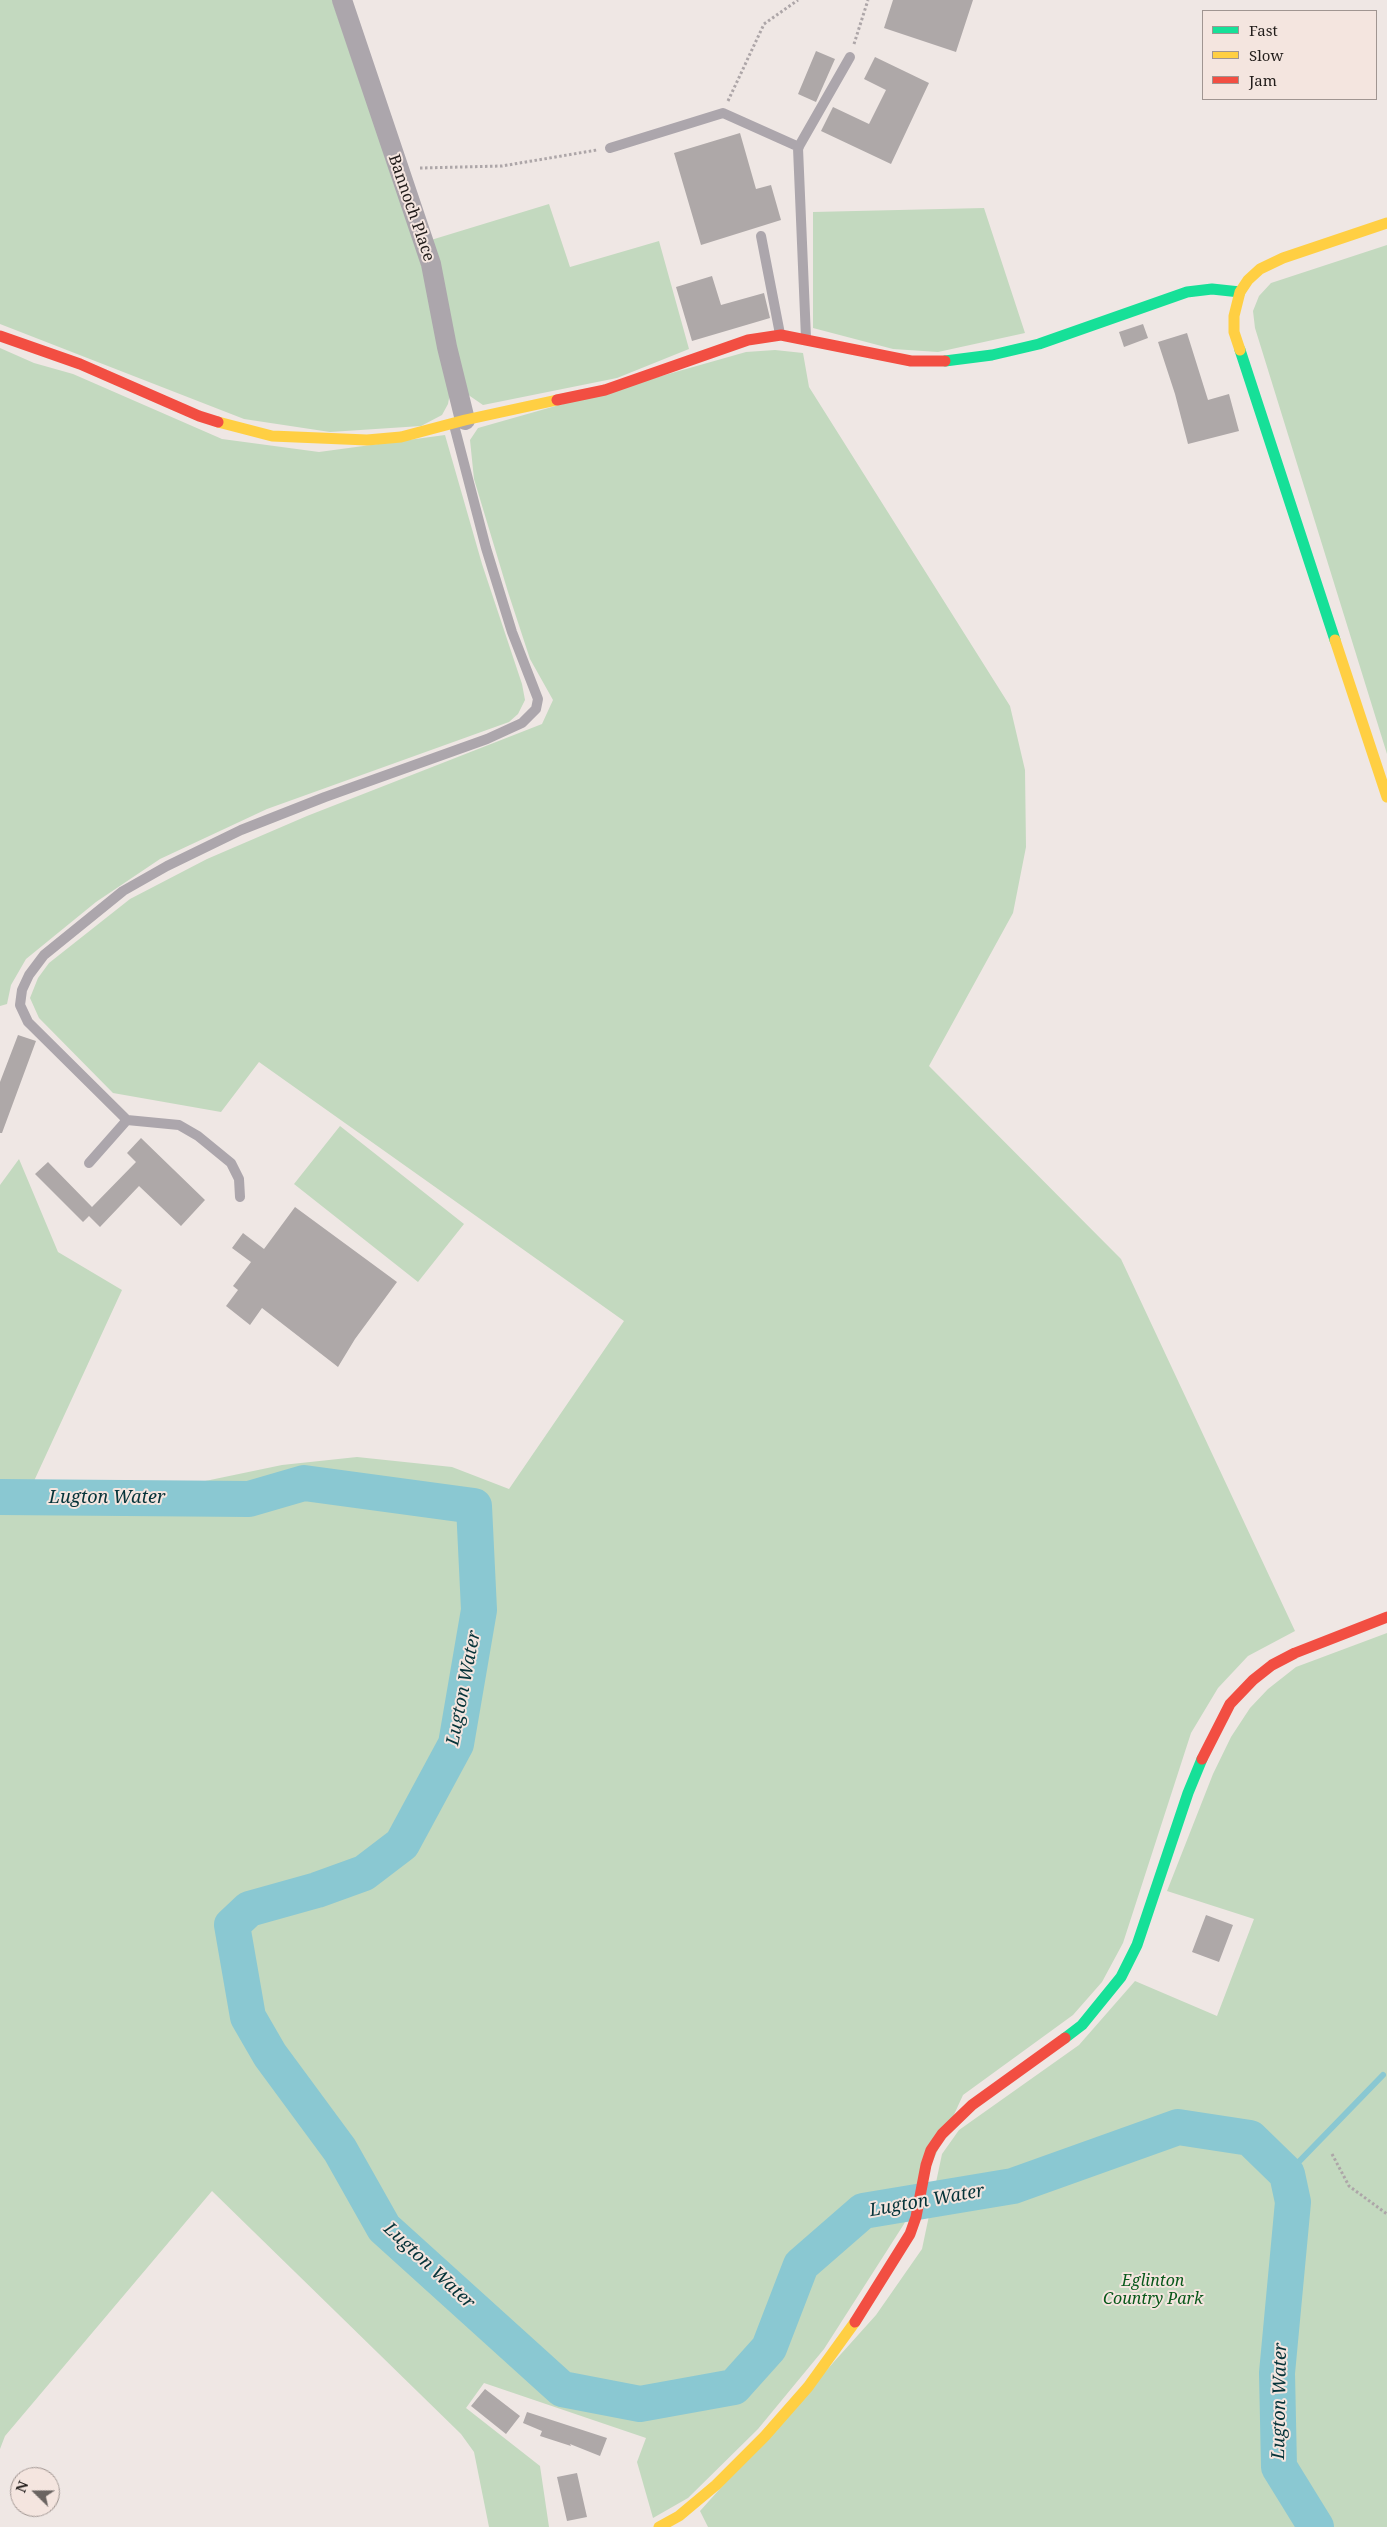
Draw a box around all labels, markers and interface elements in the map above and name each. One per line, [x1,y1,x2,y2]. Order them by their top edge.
legend [1202,10,1377,100]
text: Fast [1249,20,1278,40]
text: Slow [1249,45,1283,65]
text: Jam [1249,70,1277,90]
street label: Bannoch Place [384,152,438,264]
water label: Lugton Water [49,1487,165,1509]
water label: Lugton Water [442,1629,486,1747]
water label: Lugton Water [868,2180,986,2222]
water label: Lugton Water [379,2218,479,2314]
park label: Eglinton Country Park [1103,2271,1203,2309]
water label: Lugton Water [1268,2342,1292,2460]
north arrow [10,2467,60,2517]
text: N [11,2478,32,2495]

